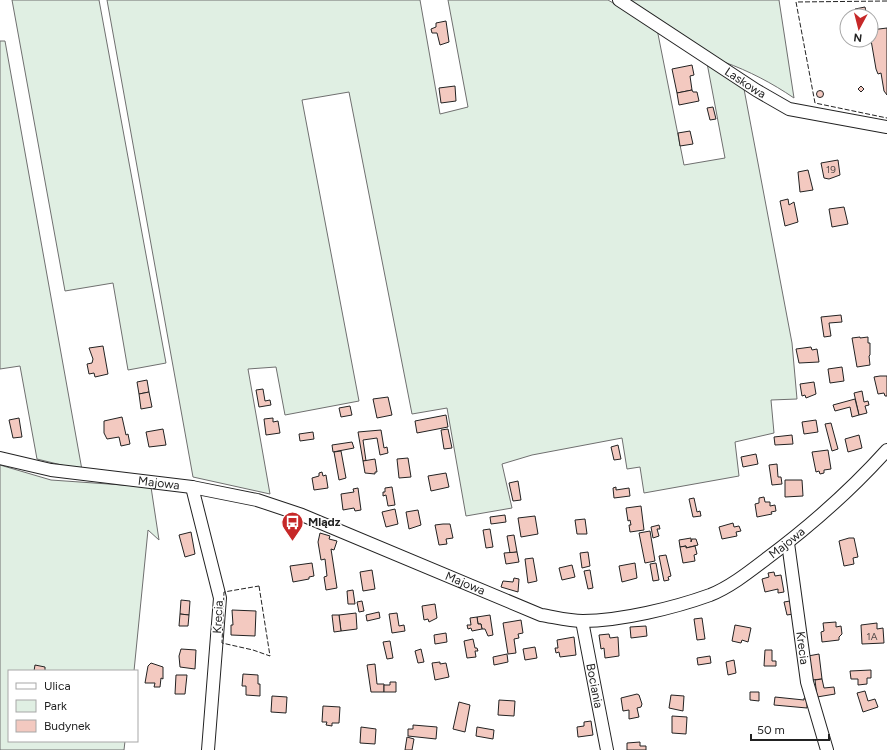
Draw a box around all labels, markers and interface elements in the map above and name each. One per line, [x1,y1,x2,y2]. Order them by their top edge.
north arrow [839,8,879,48]
text: N [853,30,863,44]
street label: Laskowa [722,64,768,101]
house number: 19 [826,163,836,176]
street label: Majowa [137,474,180,492]
bus stop icon: Mlądz [280,509,306,542]
place label: Mlądz [308,515,341,529]
street label: Majowa [766,524,808,561]
street label: Majowa [443,569,487,598]
street label: Krecia [210,600,226,634]
house number: 1A [867,630,878,643]
street label: Krecia [793,631,812,665]
street label: Bociania [583,662,606,709]
legend [8,670,138,742]
text: Ulica [44,679,71,693]
text: Park [44,699,67,713]
scale bar [751,716,829,742]
text: Budynek [44,719,91,733]
text: 50 m [757,723,785,737]

